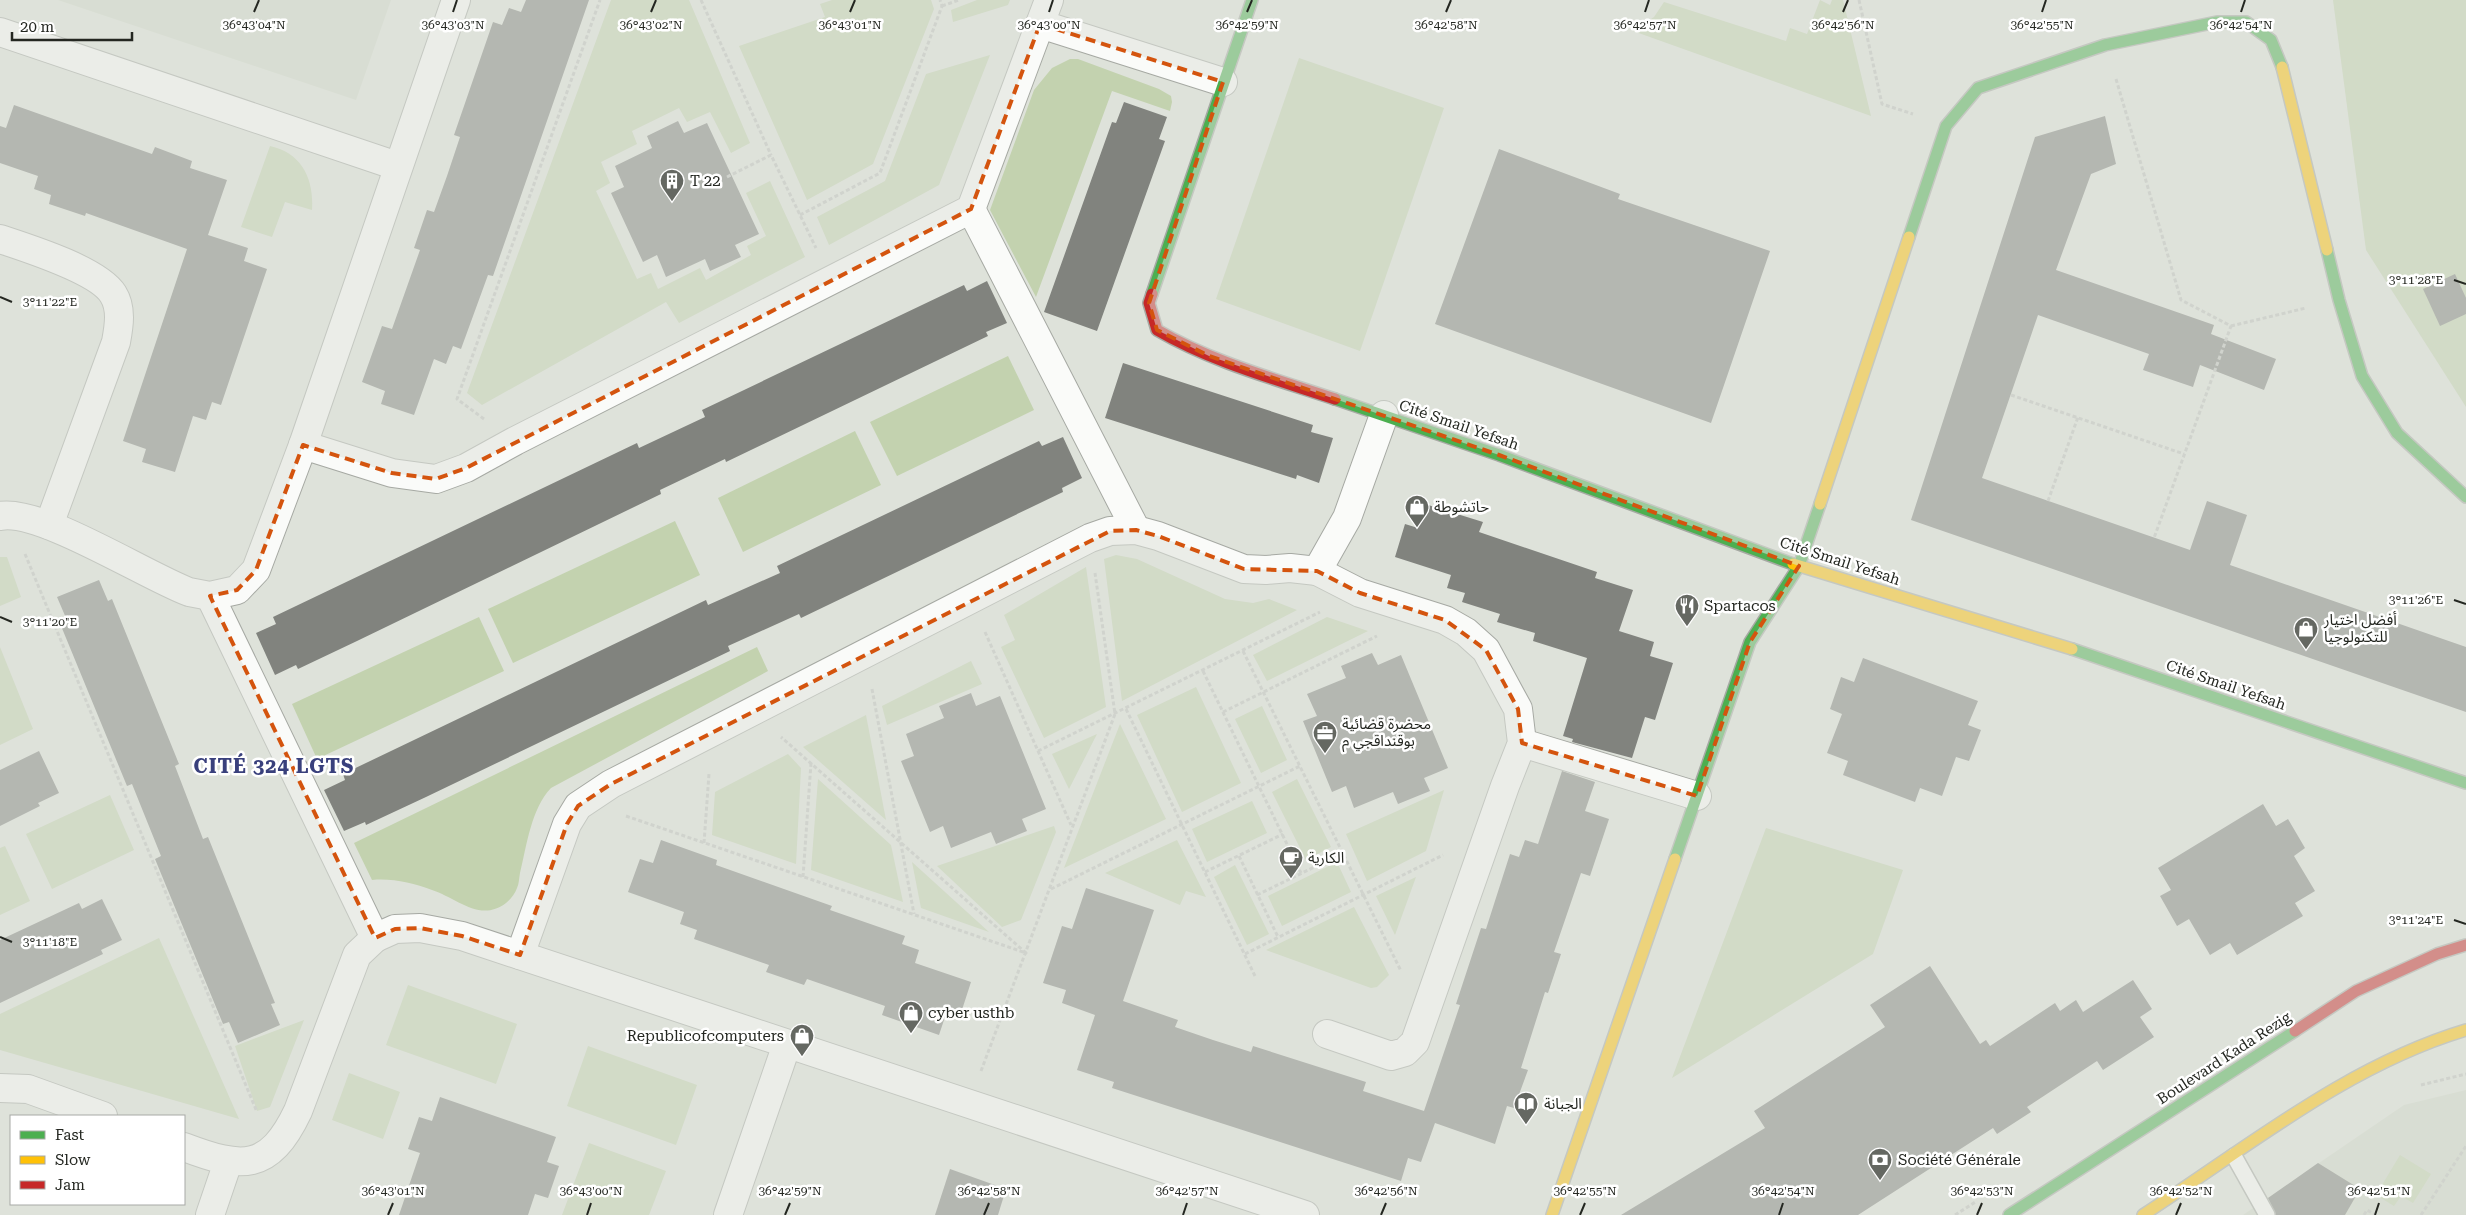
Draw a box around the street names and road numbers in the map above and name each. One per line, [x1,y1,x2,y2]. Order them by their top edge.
street label: Cité Smail Yefsah [1397,396,1522,454]
street label: Cité Smail Yefsah [1778,533,1903,589]
street label: Cité Smail Yefsah [2164,656,2289,714]
street label: Boulevard Kada Rezig [2154,1008,2295,1108]

